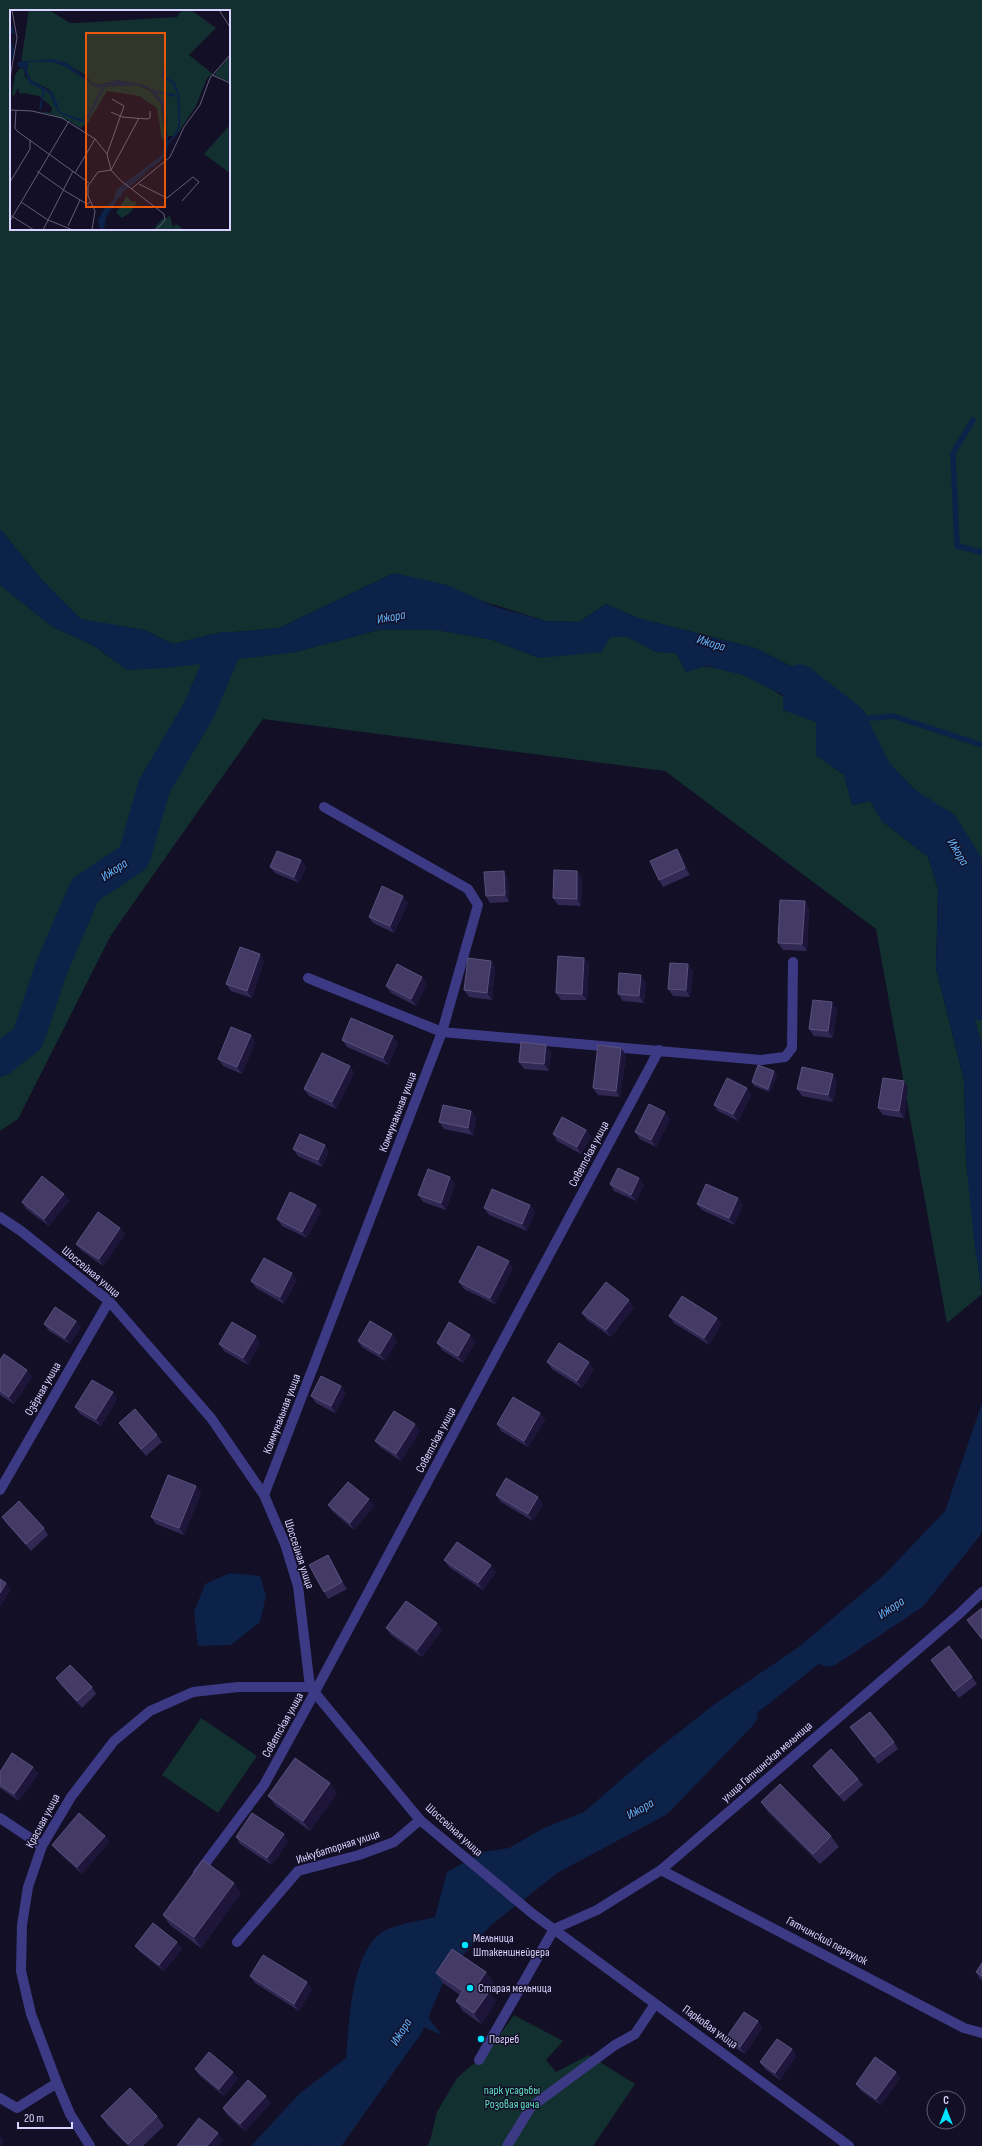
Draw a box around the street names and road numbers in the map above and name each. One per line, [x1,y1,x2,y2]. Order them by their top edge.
street label: Коммунальная улица [376,1069,420,1154]
street label: Советская улица [565,1118,613,1189]
street label: Шоссейная улица [59,1243,124,1301]
street label: Озёрная улица [22,1359,65,1419]
street label: Коммунальная улица [260,1371,304,1456]
street label: Советская улица [412,1404,460,1475]
street label: Шоссейная улица [281,1517,317,1591]
street label: Советская улица [259,1689,307,1760]
street label: улица Гатчинская мельница [718,1718,816,1806]
street label: Красная улица [22,1791,64,1851]
street label: Шоссейная улица [422,1800,486,1860]
street label: Инкубаторная улица [294,1826,382,1868]
street label: Гатчинский переулок [784,1913,871,1969]
street label: Парковая улица [679,2002,741,2052]

